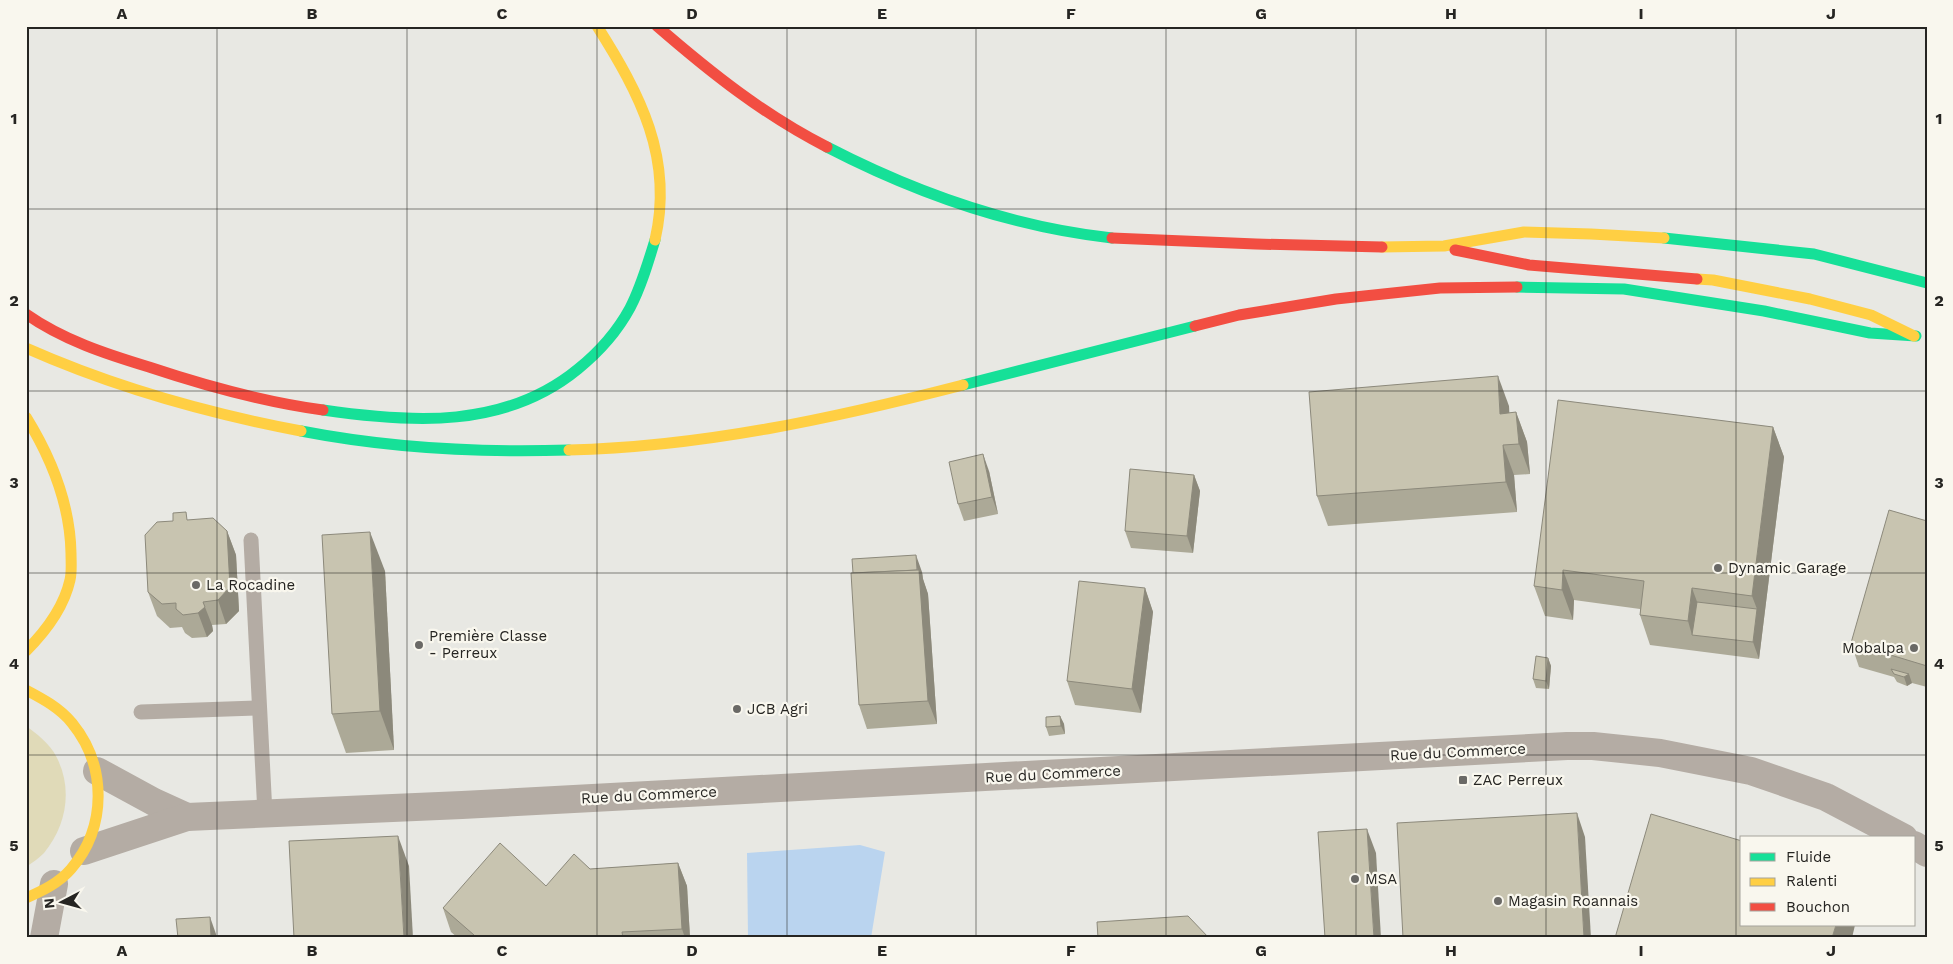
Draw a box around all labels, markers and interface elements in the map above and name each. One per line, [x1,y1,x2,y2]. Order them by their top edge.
text: A [117,4,128,23]
text: B [307,4,318,23]
text: C [497,4,508,23]
text: D [686,4,698,23]
text: E [877,4,887,23]
text: F [1066,4,1076,23]
text: G [1255,4,1267,23]
text: H [1445,4,1457,23]
text: I [1638,4,1644,23]
text: J [1826,4,1836,23]
text: 1 [11,109,17,128]
text: 1 [1936,109,1942,128]
text: 2 [9,291,19,310]
text: 2 [1934,291,1944,310]
text: 3 [9,473,19,492]
text: 3 [1934,473,1944,492]
place label: Dynamic Garage [1728,559,1846,577]
marker: Dynamic Garage [1712,562,1724,574]
place label: La Rocadine [206,576,295,594]
marker: La Rocadine [190,579,202,591]
place label: Première Classe - Perreux [429,627,547,662]
marker: Première Classe - Perreux [413,639,425,651]
place label: Mobalpa [1842,639,1905,657]
marker: Mobalpa [1908,642,1920,654]
text: 4 [9,654,19,673]
text: 4 [1934,654,1944,673]
place label: JCB Agri [747,700,808,718]
marker: JCB Agri [731,703,743,715]
street label: Rue du Commerce [1390,739,1526,765]
street label: Rue du Commerce [985,761,1121,787]
place label: ZAC Perreux [1473,771,1563,789]
marker: ZAC Perreux [1457,774,1469,786]
street label: Rue du Commerce [581,782,717,808]
text: 5 [9,836,19,855]
legend [1740,836,1916,926]
text: 5 [1934,836,1944,855]
text: Fluide [1786,848,1831,866]
place label: MSA [1365,870,1397,888]
text: Ralenti [1786,872,1837,890]
marker: MSA [1349,873,1361,885]
north arrow [38,876,88,926]
place label: Magasin Roannais [1508,892,1638,910]
marker: Magasin Roannais [1492,895,1504,907]
text: N [41,897,58,909]
text: Bouchon [1786,898,1850,916]
text: A [117,941,128,960]
text: B [307,941,318,960]
text: C [497,941,508,960]
text: D [686,941,698,960]
text: E [877,941,887,960]
text: F [1066,941,1076,960]
text: G [1255,941,1267,960]
text: H [1445,941,1457,960]
text: I [1638,941,1644,960]
text: J [1826,941,1836,960]

